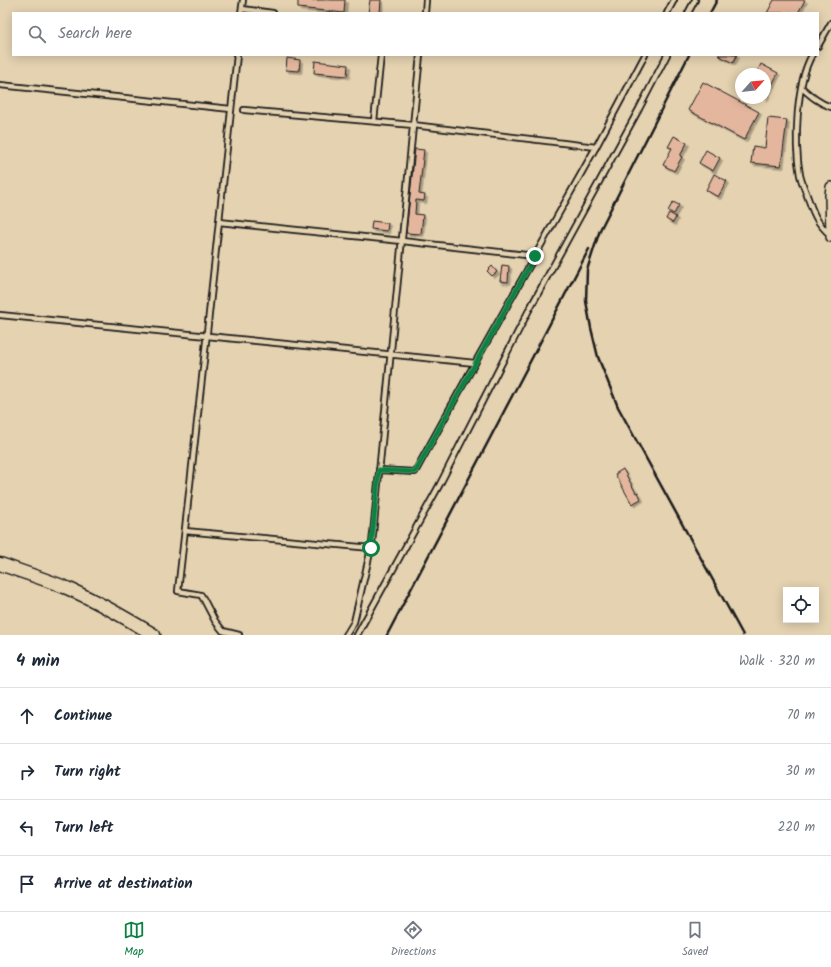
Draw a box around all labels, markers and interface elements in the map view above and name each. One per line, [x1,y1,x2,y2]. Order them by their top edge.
search box [12,12,819,56]
text: Search here [58,22,132,46]
icon: search [26,23,48,45]
north arrow [735,68,771,104]
route end [526,247,544,265]
route start [362,539,380,557]
map controls [783,587,819,623]
button: locate [783,587,819,623]
text: 4 min [16,648,60,675]
text: Walk · 320 m [739,651,815,672]
text: Continue [54,704,112,728]
icon: ahead [16,705,38,727]
text: 70 m [787,705,815,726]
text: Turn right [54,760,121,784]
icon: right [16,761,38,783]
text: 30 m [786,761,815,782]
text: Turn left [54,816,114,840]
icon: left [16,817,38,839]
text: 220 m [778,817,815,838]
text: Arrive at destination [54,872,193,896]
icon: arrive [16,873,38,895]
tab: Map [123,919,145,961]
tab: Directions [391,919,436,961]
tab: Saved [682,919,708,961]

